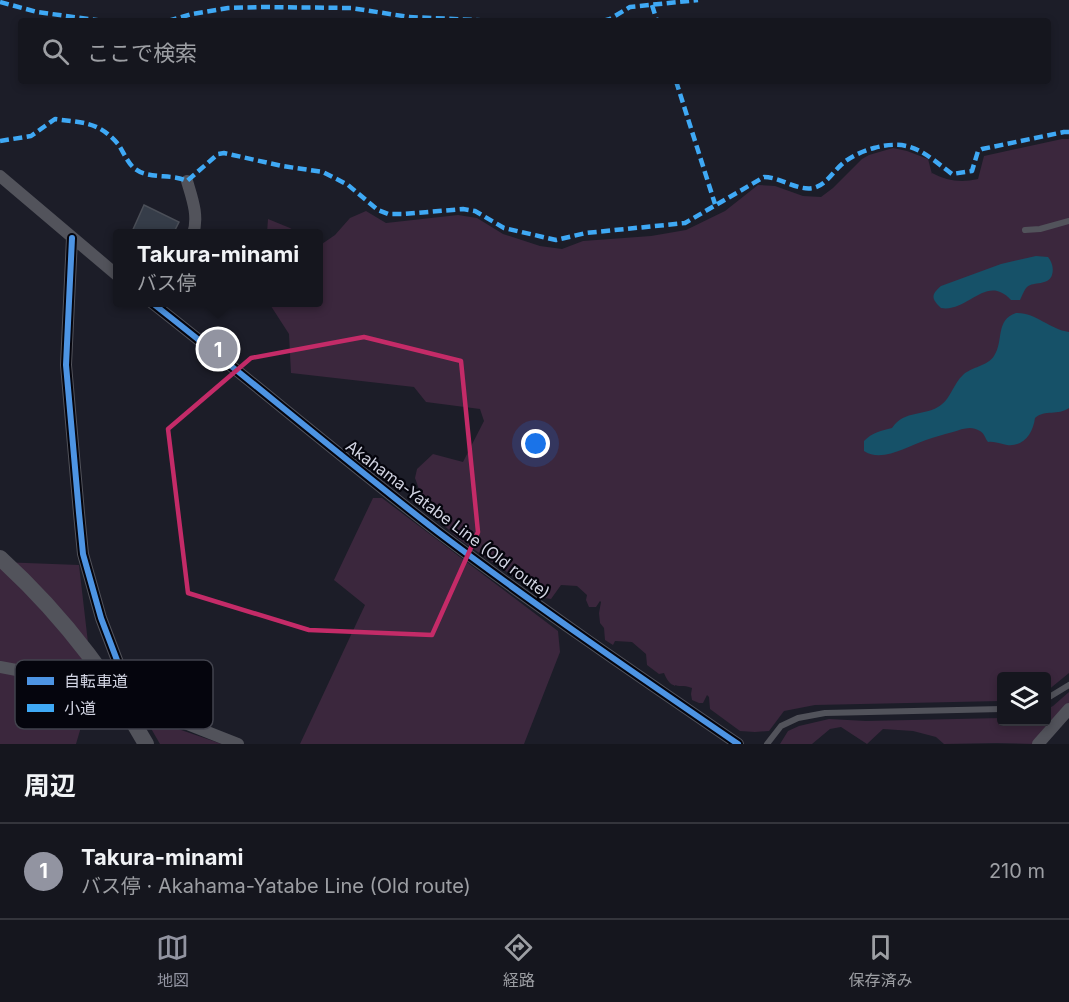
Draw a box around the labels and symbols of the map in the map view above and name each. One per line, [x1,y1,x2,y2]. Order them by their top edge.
pin: 1 [198,326,238,372]
your location [521,429,550,458]
street label: Akahama-Yatabe Line (Old route) [342,436,554,602]
legend [15,660,213,729]
text: 自転車道 [64,671,128,691]
text: 小道 [64,698,96,718]

